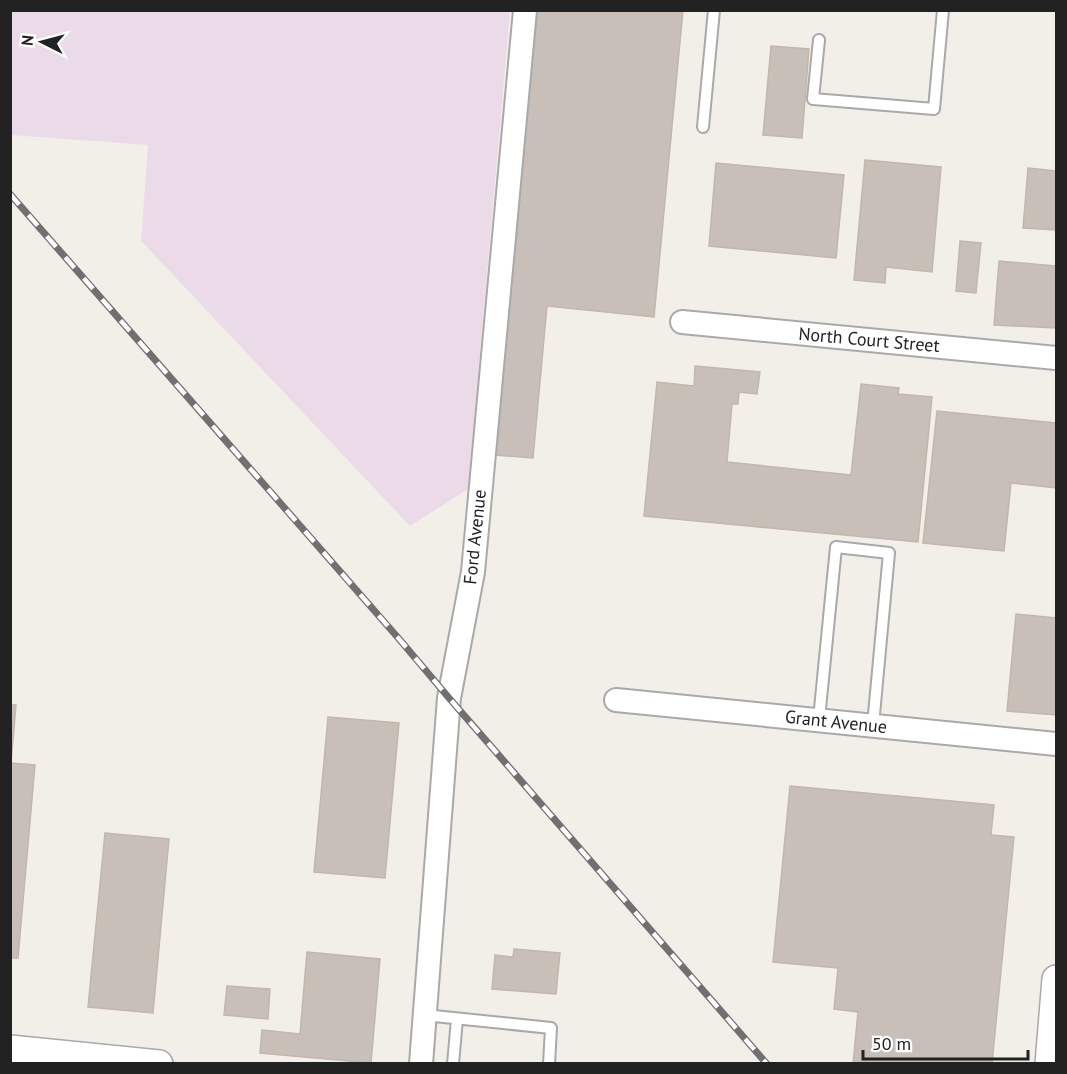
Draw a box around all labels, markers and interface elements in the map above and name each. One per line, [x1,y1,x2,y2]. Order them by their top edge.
north arrow [12,12,72,72]
text: N [17,34,38,47]
street label: North Court Street [797,322,941,357]
street label: Ford Avenue [458,488,491,585]
street label: Grant Avenue [784,705,888,738]
scale bar [863,1023,1028,1061]
text: 50 m [872,1032,911,1055]

